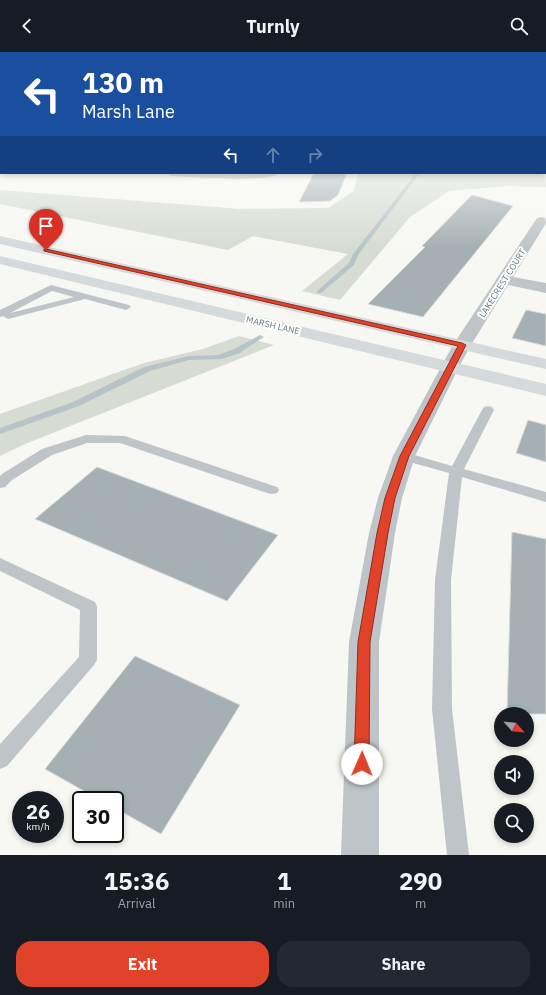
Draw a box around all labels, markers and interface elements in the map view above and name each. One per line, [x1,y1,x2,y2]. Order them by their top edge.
icon: back [16,15,38,37]
text: Turnly [246,15,300,38]
icon: search [508,15,530,37]
text: 130 m [82,64,164,101]
icon: left [16,68,68,120]
text: Marsh Lane [82,100,175,123]
icon: left [220,144,242,166]
icon: ahead [262,144,284,166]
icon: right [304,144,326,166]
pin [29,209,63,250]
icon: arrive [35,215,57,237]
street label: LAKECREST COURT [476,247,528,319]
street label: MARSH LANE [245,313,301,337]
north arrow [494,707,534,747]
map controls [494,707,534,843]
position arrow [341,743,383,785]
button: sound [494,755,534,795]
speed limit sign: 30 [72,791,124,843]
text: 26 [26,798,50,825]
button: search [494,803,534,843]
text: km/h [26,820,50,833]
text: 15:36 [104,865,169,897]
text: 1 [277,865,291,897]
text: 290 [399,865,442,897]
text: Arrival [118,895,156,912]
text: min [273,895,295,912]
text: m [415,895,426,912]
button: Exit [16,941,269,987]
button: Share [277,941,530,987]

